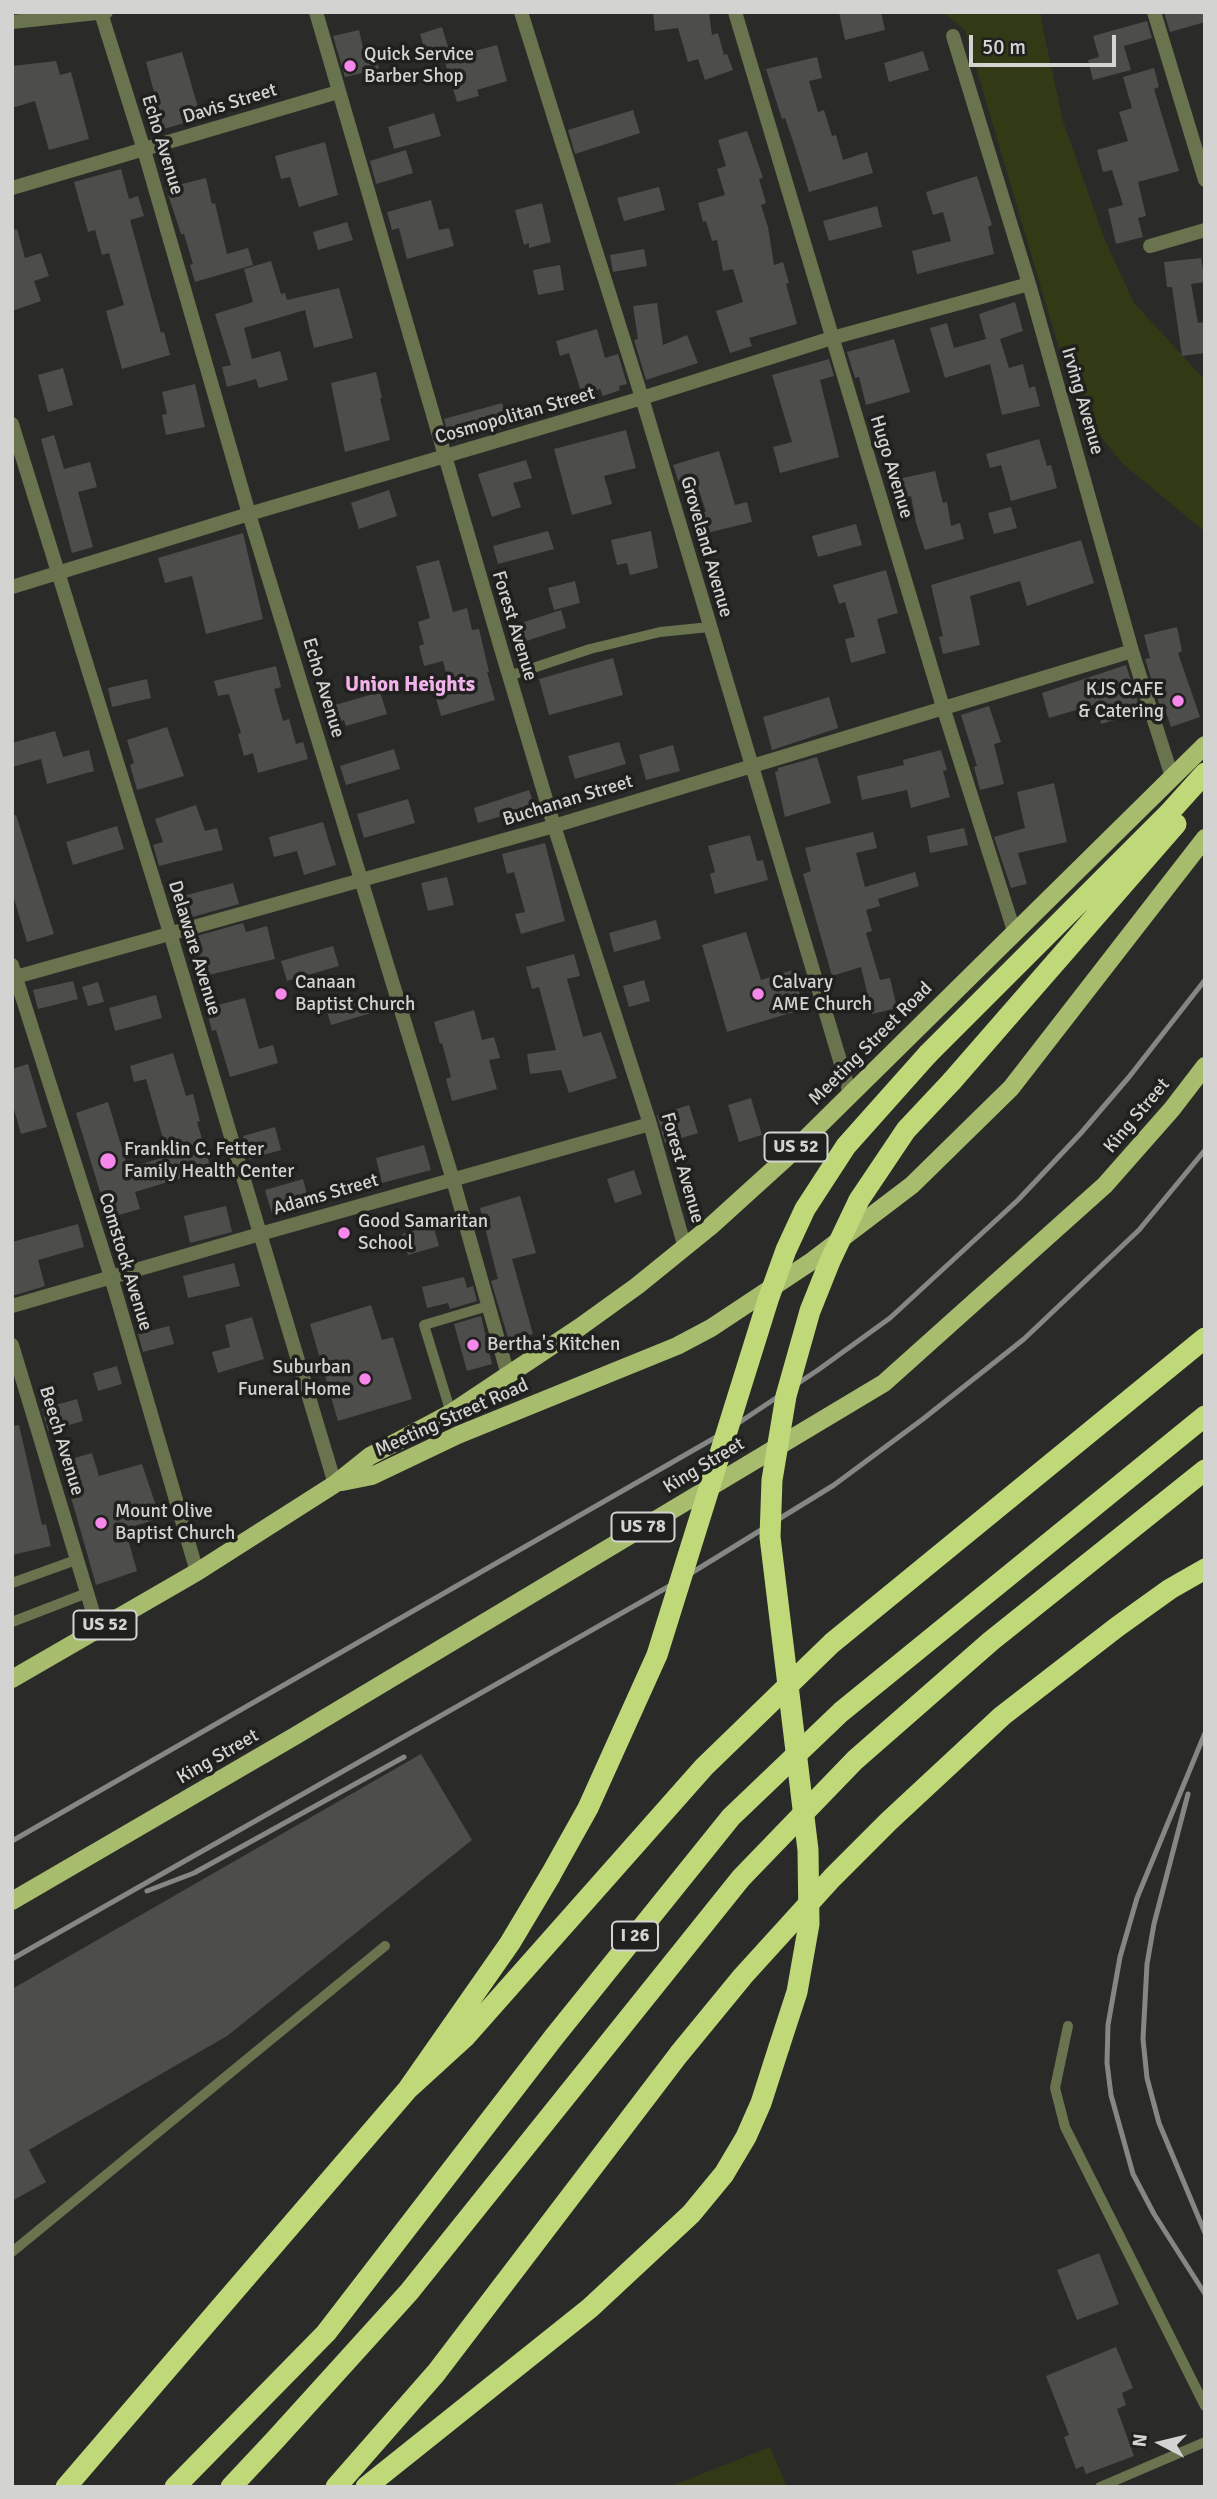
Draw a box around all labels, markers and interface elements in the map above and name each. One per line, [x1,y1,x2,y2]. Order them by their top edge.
scale bar [972,21,1119,65]
text: 50 m [982,34,1026,60]
place label: Quick Service Barber Shop [364,44,474,88]
marker: Quick Service Barber Shop [342,58,358,74]
street label: Davis Street [180,79,280,129]
street label: Echo Avenue [136,92,188,198]
street label: Irving Avenue [1056,345,1108,457]
street label: Cosmopolitan Street [432,382,598,450]
street label: Hugo Avenue [864,413,918,521]
street label: Groveland Avenue [675,474,737,620]
street label: Forest Avenue [486,568,542,684]
street label: Echo Avenue [297,635,349,741]
district label: Union Heights [345,672,475,698]
place label: KJS CAFE & Catering [1078,679,1164,723]
marker: KJS CAFE & Catering [1170,693,1186,709]
street label: Buchanan Street [500,770,636,832]
street label: Delaware Avenue [163,878,225,1018]
place label: Canaan Baptist Church [295,972,415,1016]
place label: Calvary AME Church [772,972,872,1016]
street label: Meeting Street Road [805,978,937,1110]
marker: Canaan Baptist Church [273,986,289,1002]
marker: Calvary AME Church [750,986,766,1002]
street label: King Street [1099,1074,1175,1158]
street label: Forest Avenue [655,1110,709,1226]
road number: US 52 [764,1132,828,1162]
place label: Franklin C. Fetter Family Health Center [124,1139,294,1183]
marker: Franklin C. Fetter Family Health Center [98,1151,118,1171]
street label: Adams Street [271,1169,381,1221]
street label: Comstock Avenue [93,1190,157,1334]
place label: Good Samaritan School [358,1211,488,1255]
marker: Good Samaritan School [336,1225,352,1241]
place label: Bertha's Kitchen [487,1334,620,1356]
marker: Bertha's Kitchen [465,1337,481,1353]
place label: Suburban Funeral Home [238,1357,351,1401]
marker: Suburban Funeral Home [357,1371,373,1387]
street label: Meeting Street Road [372,1374,532,1462]
street label: Beech Avenue [34,1383,88,1499]
street label: King Street [659,1433,749,1499]
place label: Mount Olive Baptist Church [115,1501,235,1545]
road number: US 78 [612,1512,674,1542]
marker: Mount Olive Baptist Church [93,1515,109,1531]
road number: US 52 [74,1610,136,1640]
street label: King Street [173,1724,263,1790]
road number: I 26 [612,1922,658,1950]
north arrow [1126,2408,1196,2478]
text: N [1127,2432,1153,2448]

